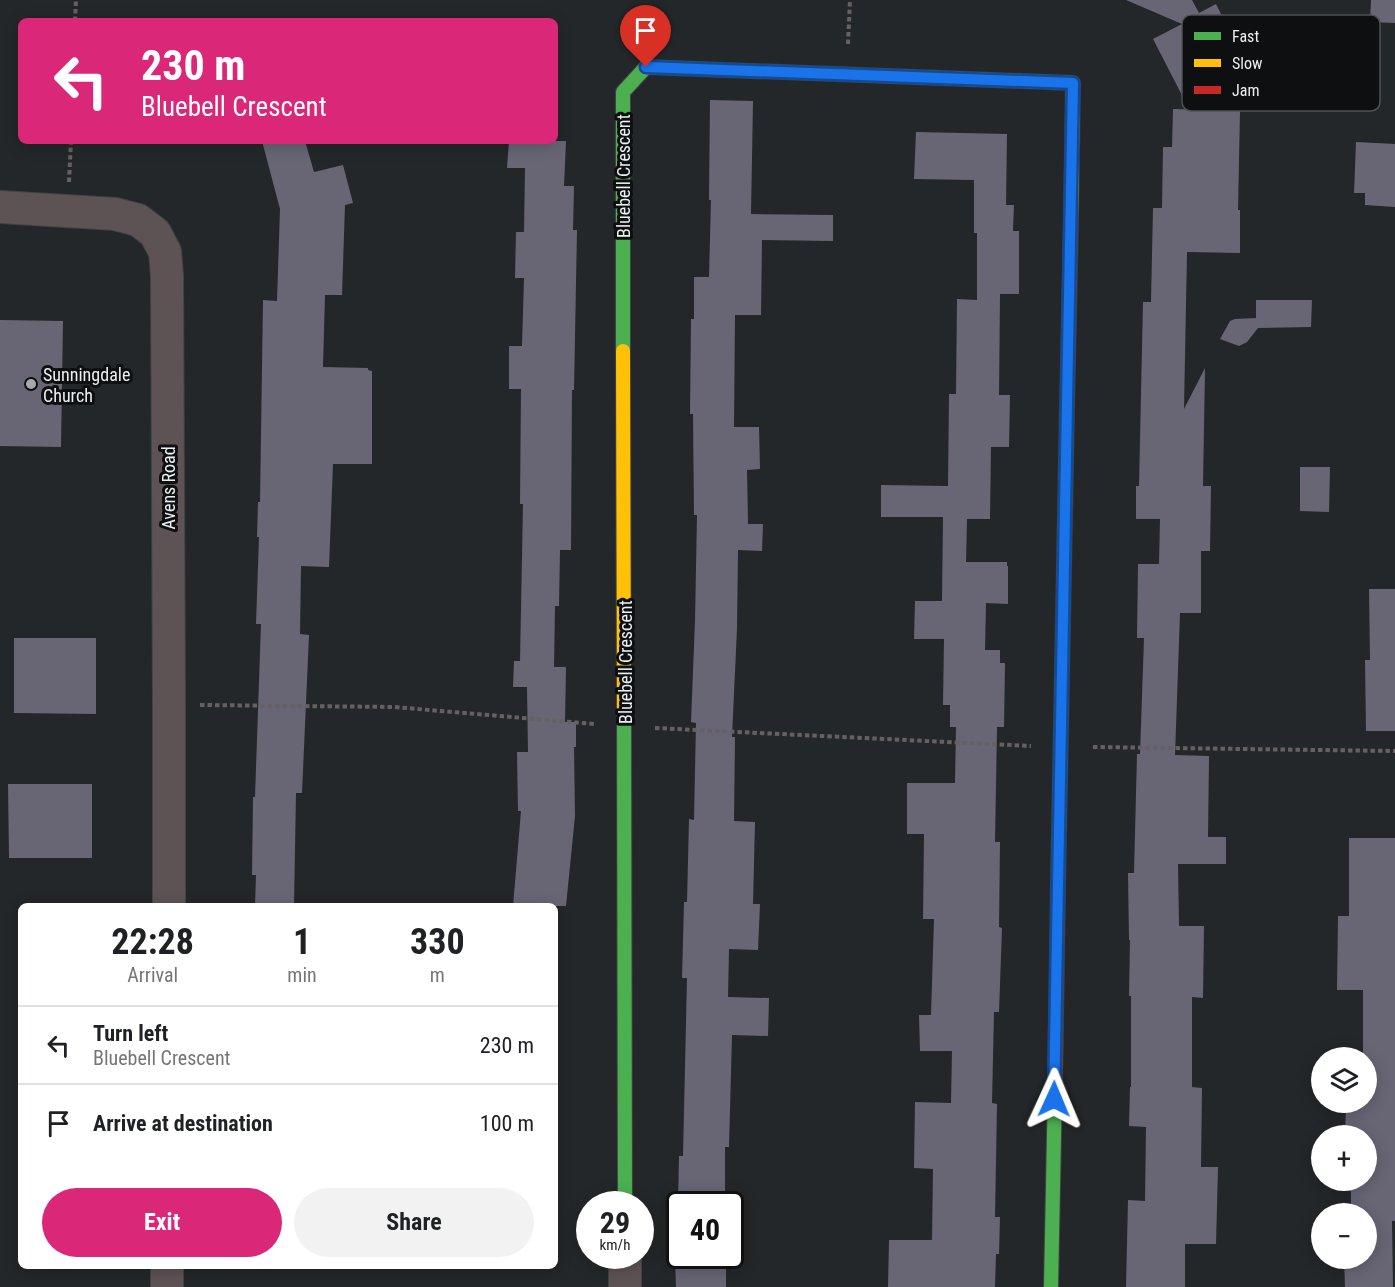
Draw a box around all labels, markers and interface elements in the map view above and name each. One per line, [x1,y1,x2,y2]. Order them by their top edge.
pin [620,5,671,67]
icon: arrive [629,14,662,47]
legend [1182,15,1380,111]
text: Fast [1232,27,1259,46]
text: 230 m [141,41,246,90]
icon: left [42,42,120,120]
text: Slow [1232,54,1262,73]
text: Jam [1232,81,1259,100]
text: Bluebell Crescent [141,91,327,123]
street label: Bluebell Crescent [613,114,634,238]
place label: Sunningdale Church [43,364,130,406]
marker: Sunningdale Church [24,377,38,391]
street label: Avens Road [158,446,179,530]
street label: Bluebell Crescent [615,600,636,724]
text: 22:28 [111,921,194,963]
text: 1 [293,921,311,963]
text: 330 [410,921,465,963]
text: Arrival [127,963,178,987]
text: min [287,963,317,987]
text: m [430,963,445,987]
text: Turn left [93,1021,168,1046]
icon: left [42,1029,75,1062]
text: 230 m [480,1033,534,1058]
text: Bluebell Crescent [93,1046,231,1070]
map controls [1311,1047,1377,1269]
button: layers [1311,1047,1377,1113]
position arrow [1022,1067,1086,1131]
icon: arrive [42,1107,75,1140]
text: Arrive at destination [93,1111,273,1136]
text: 100 m [480,1111,534,1136]
button: + [1311,1125,1377,1191]
button: Exit [42,1188,282,1257]
button: Share [294,1188,534,1257]
speed limit sign: 40 [666,1191,744,1269]
button: − [1311,1203,1377,1269]
text: 29 [600,1205,630,1240]
text: km/h [600,1236,630,1254]

